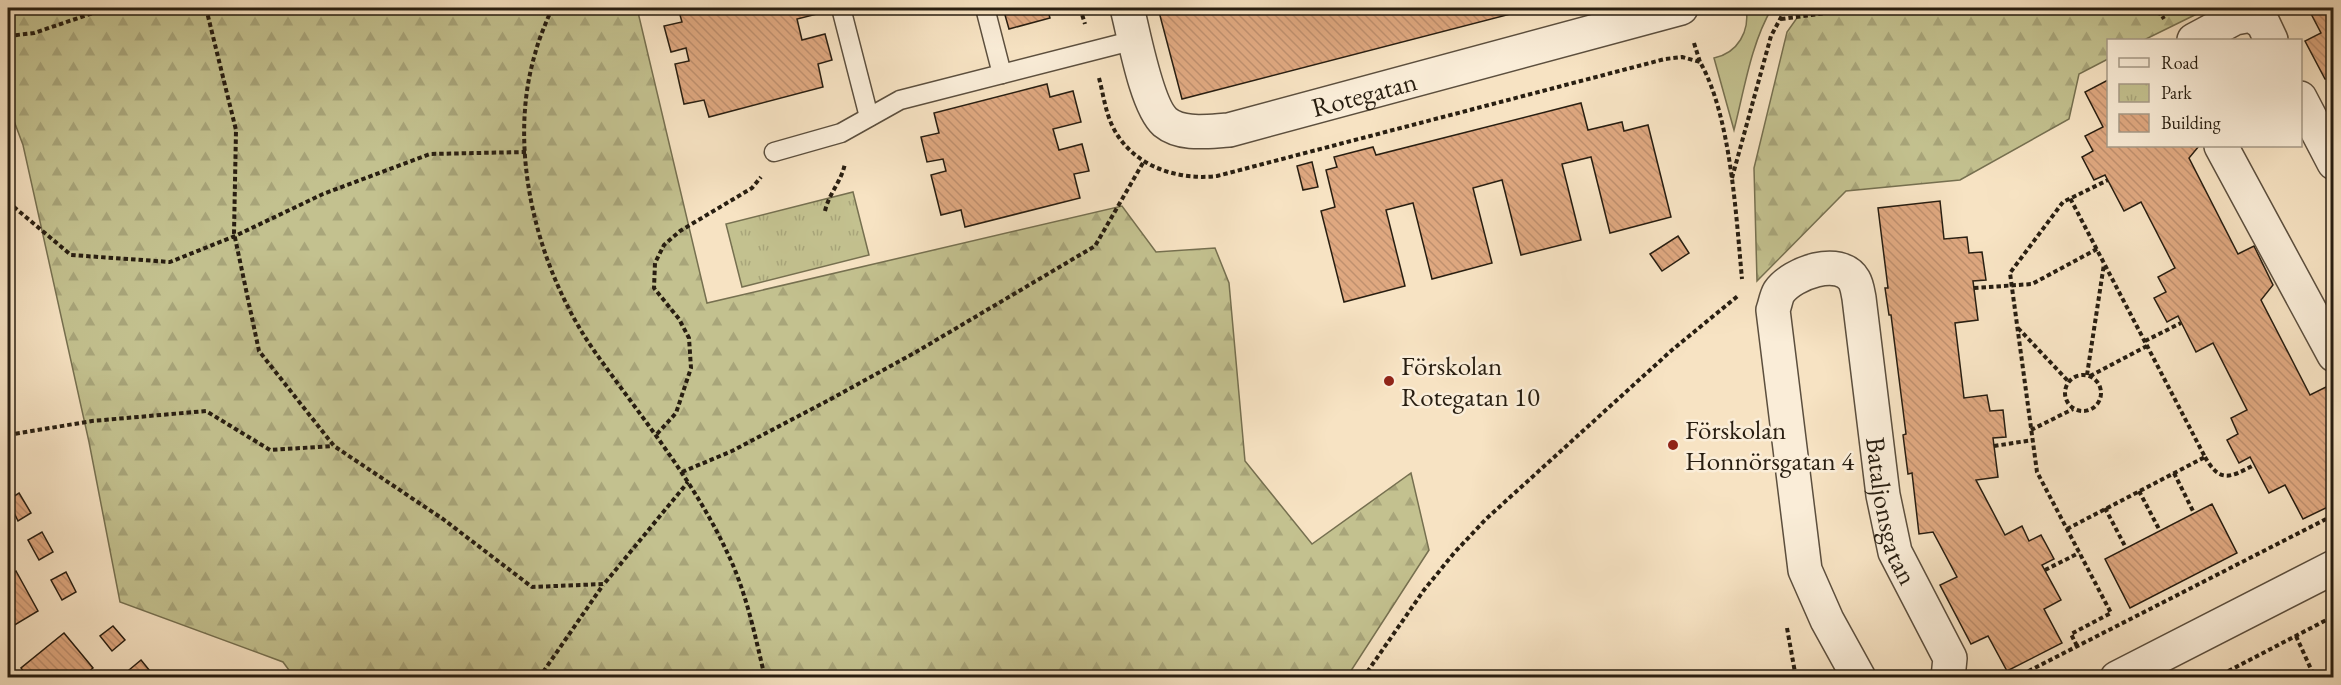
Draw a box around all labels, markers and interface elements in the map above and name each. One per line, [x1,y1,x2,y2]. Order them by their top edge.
legend [2107,39,2302,147]
text: Road [2161,51,2200,74]
street label: Rotegatan [1307,63,1420,125]
text: Park [2161,81,2192,104]
text: Building [2161,111,2221,134]
place label: Förskolan Rotegatan 10 [1401,348,1540,414]
marker: Förskolan Rotegatan 10 [1382,374,1396,388]
place label: Förskolan Honnörsgatan 4 [1685,412,1855,478]
street label: Bataljonsgatan [1859,435,1926,590]
marker: Förskolan Honnörsgatan 4 [1666,438,1680,452]

